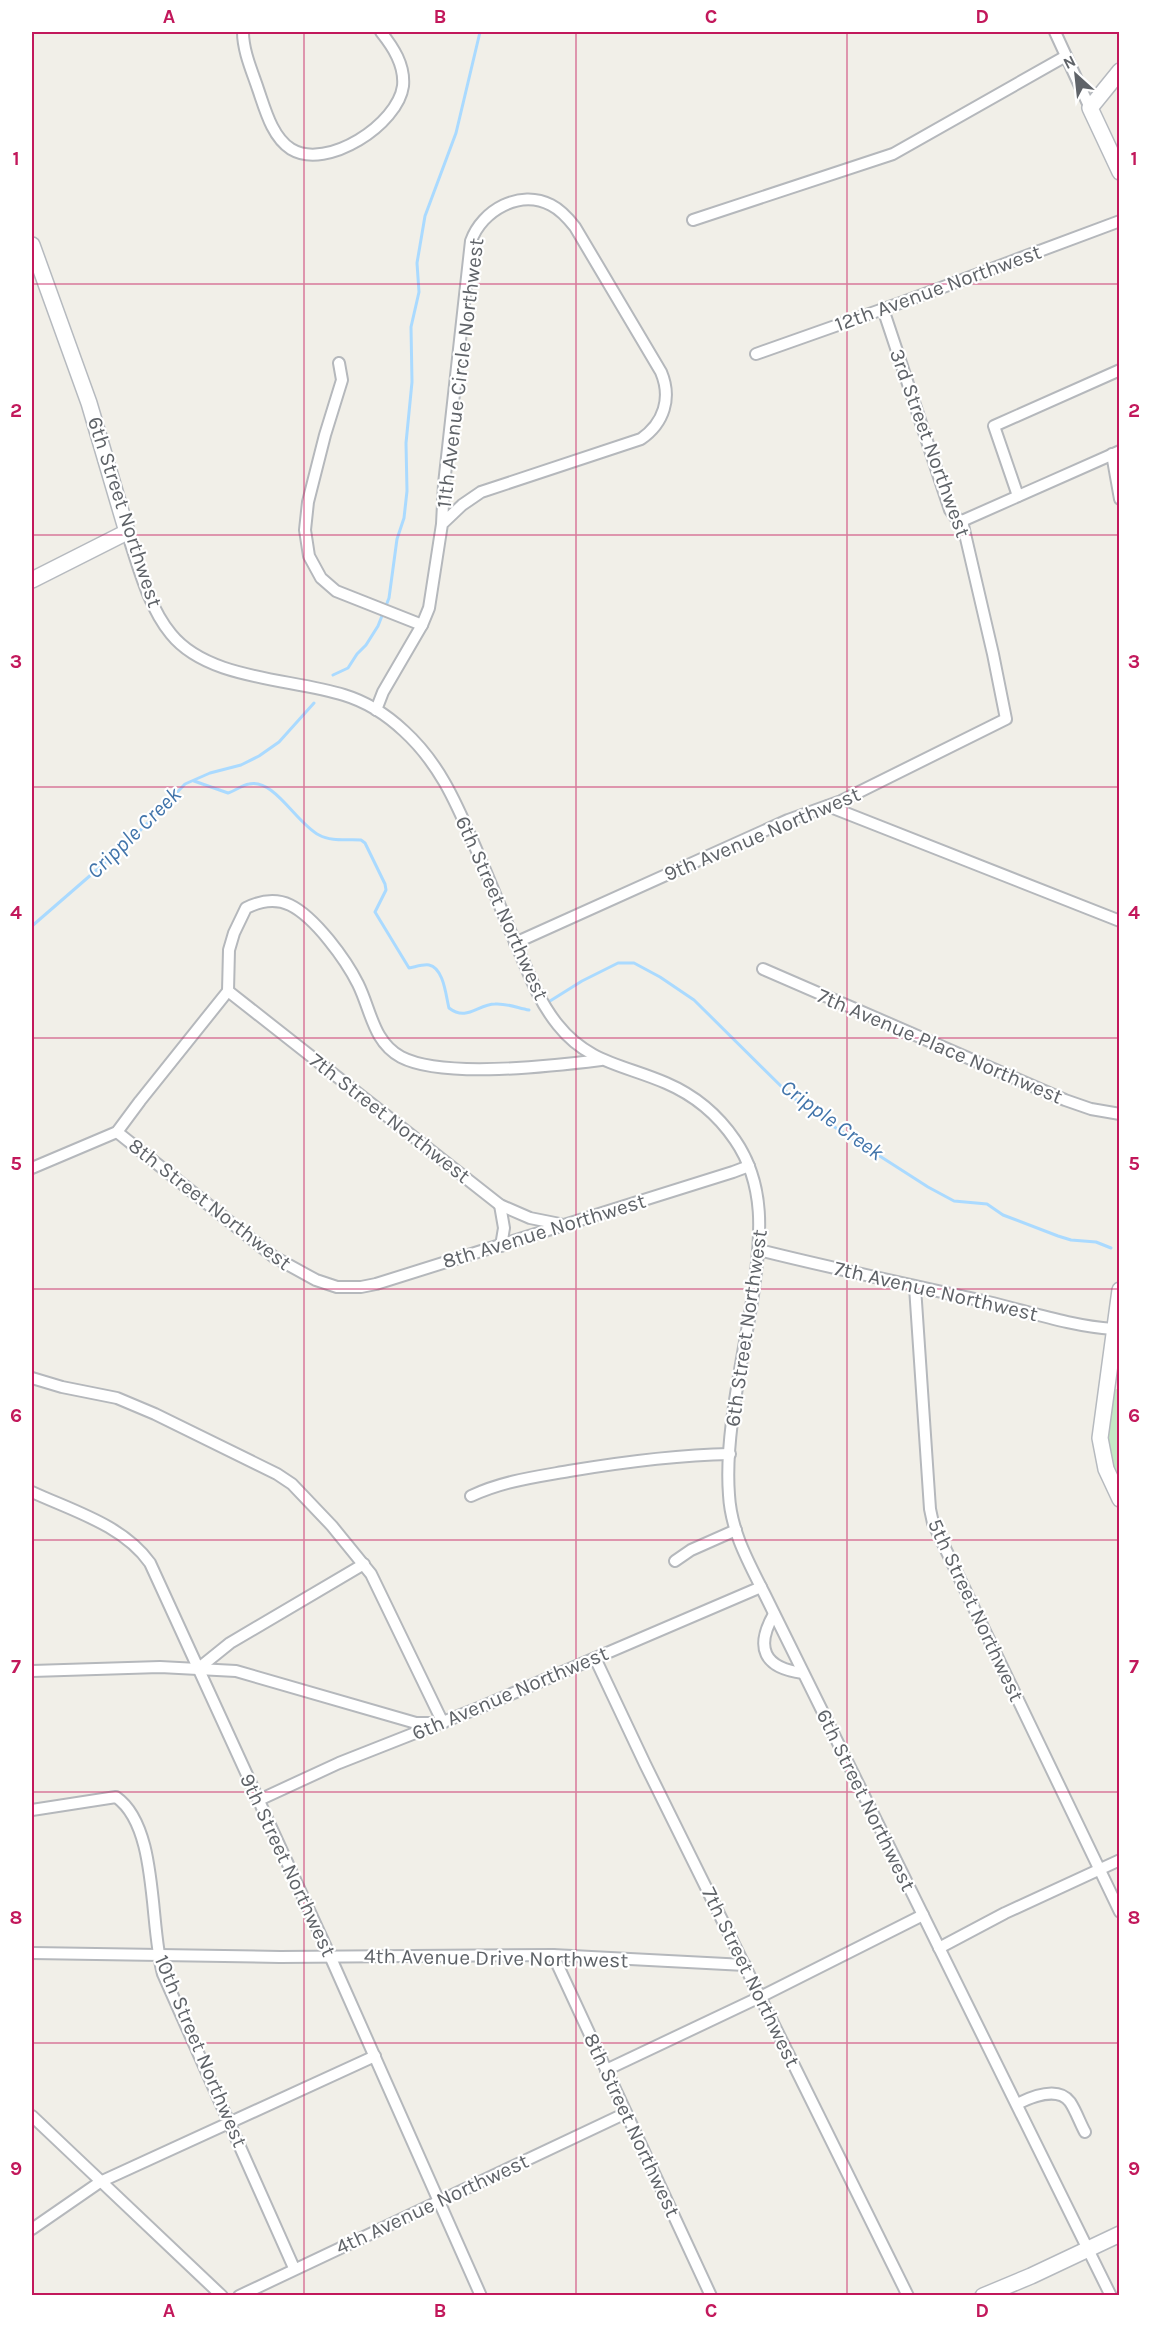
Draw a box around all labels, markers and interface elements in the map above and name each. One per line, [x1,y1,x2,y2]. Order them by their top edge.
text: A [163,5,176,28]
text: B [434,5,446,28]
text: C [705,5,717,28]
text: D [975,5,989,28]
north arrow [1046,45,1106,105]
text: N [1060,51,1079,73]
text: 1 [12,147,20,170]
text: 1 [1130,147,1138,170]
street label: 11th Avenue Circle Northwest [432,237,488,509]
street label: 12th Avenue Northwest [832,239,1044,337]
street label: 3rd Street Northwest [885,345,975,541]
text: 2 [10,399,22,422]
text: 2 [1128,399,1140,422]
street label: 6th Street Northwest [83,414,167,610]
text: 3 [10,650,22,673]
text: 3 [1128,650,1140,673]
water label: Cripple Creek [82,781,187,884]
street label: 9th Avenue Northwest [660,782,864,886]
street label: 6th Street Northwest [451,812,554,1004]
text: 4 [10,901,22,924]
text: 4 [1128,901,1140,924]
street label: 7th Avenue Place Northwest [814,983,1066,1109]
street label: 7th Street Northwest [305,1048,475,1188]
water label: Cripple Creek [775,1074,889,1167]
street label: 8th Street Northwest [124,1133,296,1275]
text: 5 [10,1152,22,1175]
text: 5 [1128,1152,1140,1175]
street label: 8th Avenue Northwest [439,1189,649,1273]
street label: 6th Street Northwest [720,1228,772,1428]
street label: 7th Avenue Northwest [832,1256,1040,1326]
text: 6 [10,1404,22,1427]
text: 6 [1128,1404,1140,1427]
street label: 5th Street Northwest [923,1515,1029,1705]
street label: 6th Avenue Northwest [408,1641,612,1745]
text: 7 [11,1655,21,1678]
text: 7 [1129,1655,1139,1678]
street label: 6th Street Northwest [812,1705,920,1895]
street label: 9th Street Northwest [235,1770,341,1960]
street label: 7th Street Northwest [697,1883,805,2071]
text: 8 [10,1906,22,1929]
text: 8 [1128,1906,1140,1929]
street label: 4th Avenue Drive Northwest [364,1944,628,1972]
street label: 10th Street Northwest [150,1951,252,2151]
street label: 8th Street Northwest [579,2029,685,2221]
street label: 4th Avenue Northwest [332,2149,532,2259]
text: 9 [10,2157,22,2180]
text: 9 [1128,2157,1140,2180]
text: A [163,2299,176,2322]
text: B [434,2299,446,2322]
text: C [705,2299,717,2322]
text: D [975,2299,989,2322]

